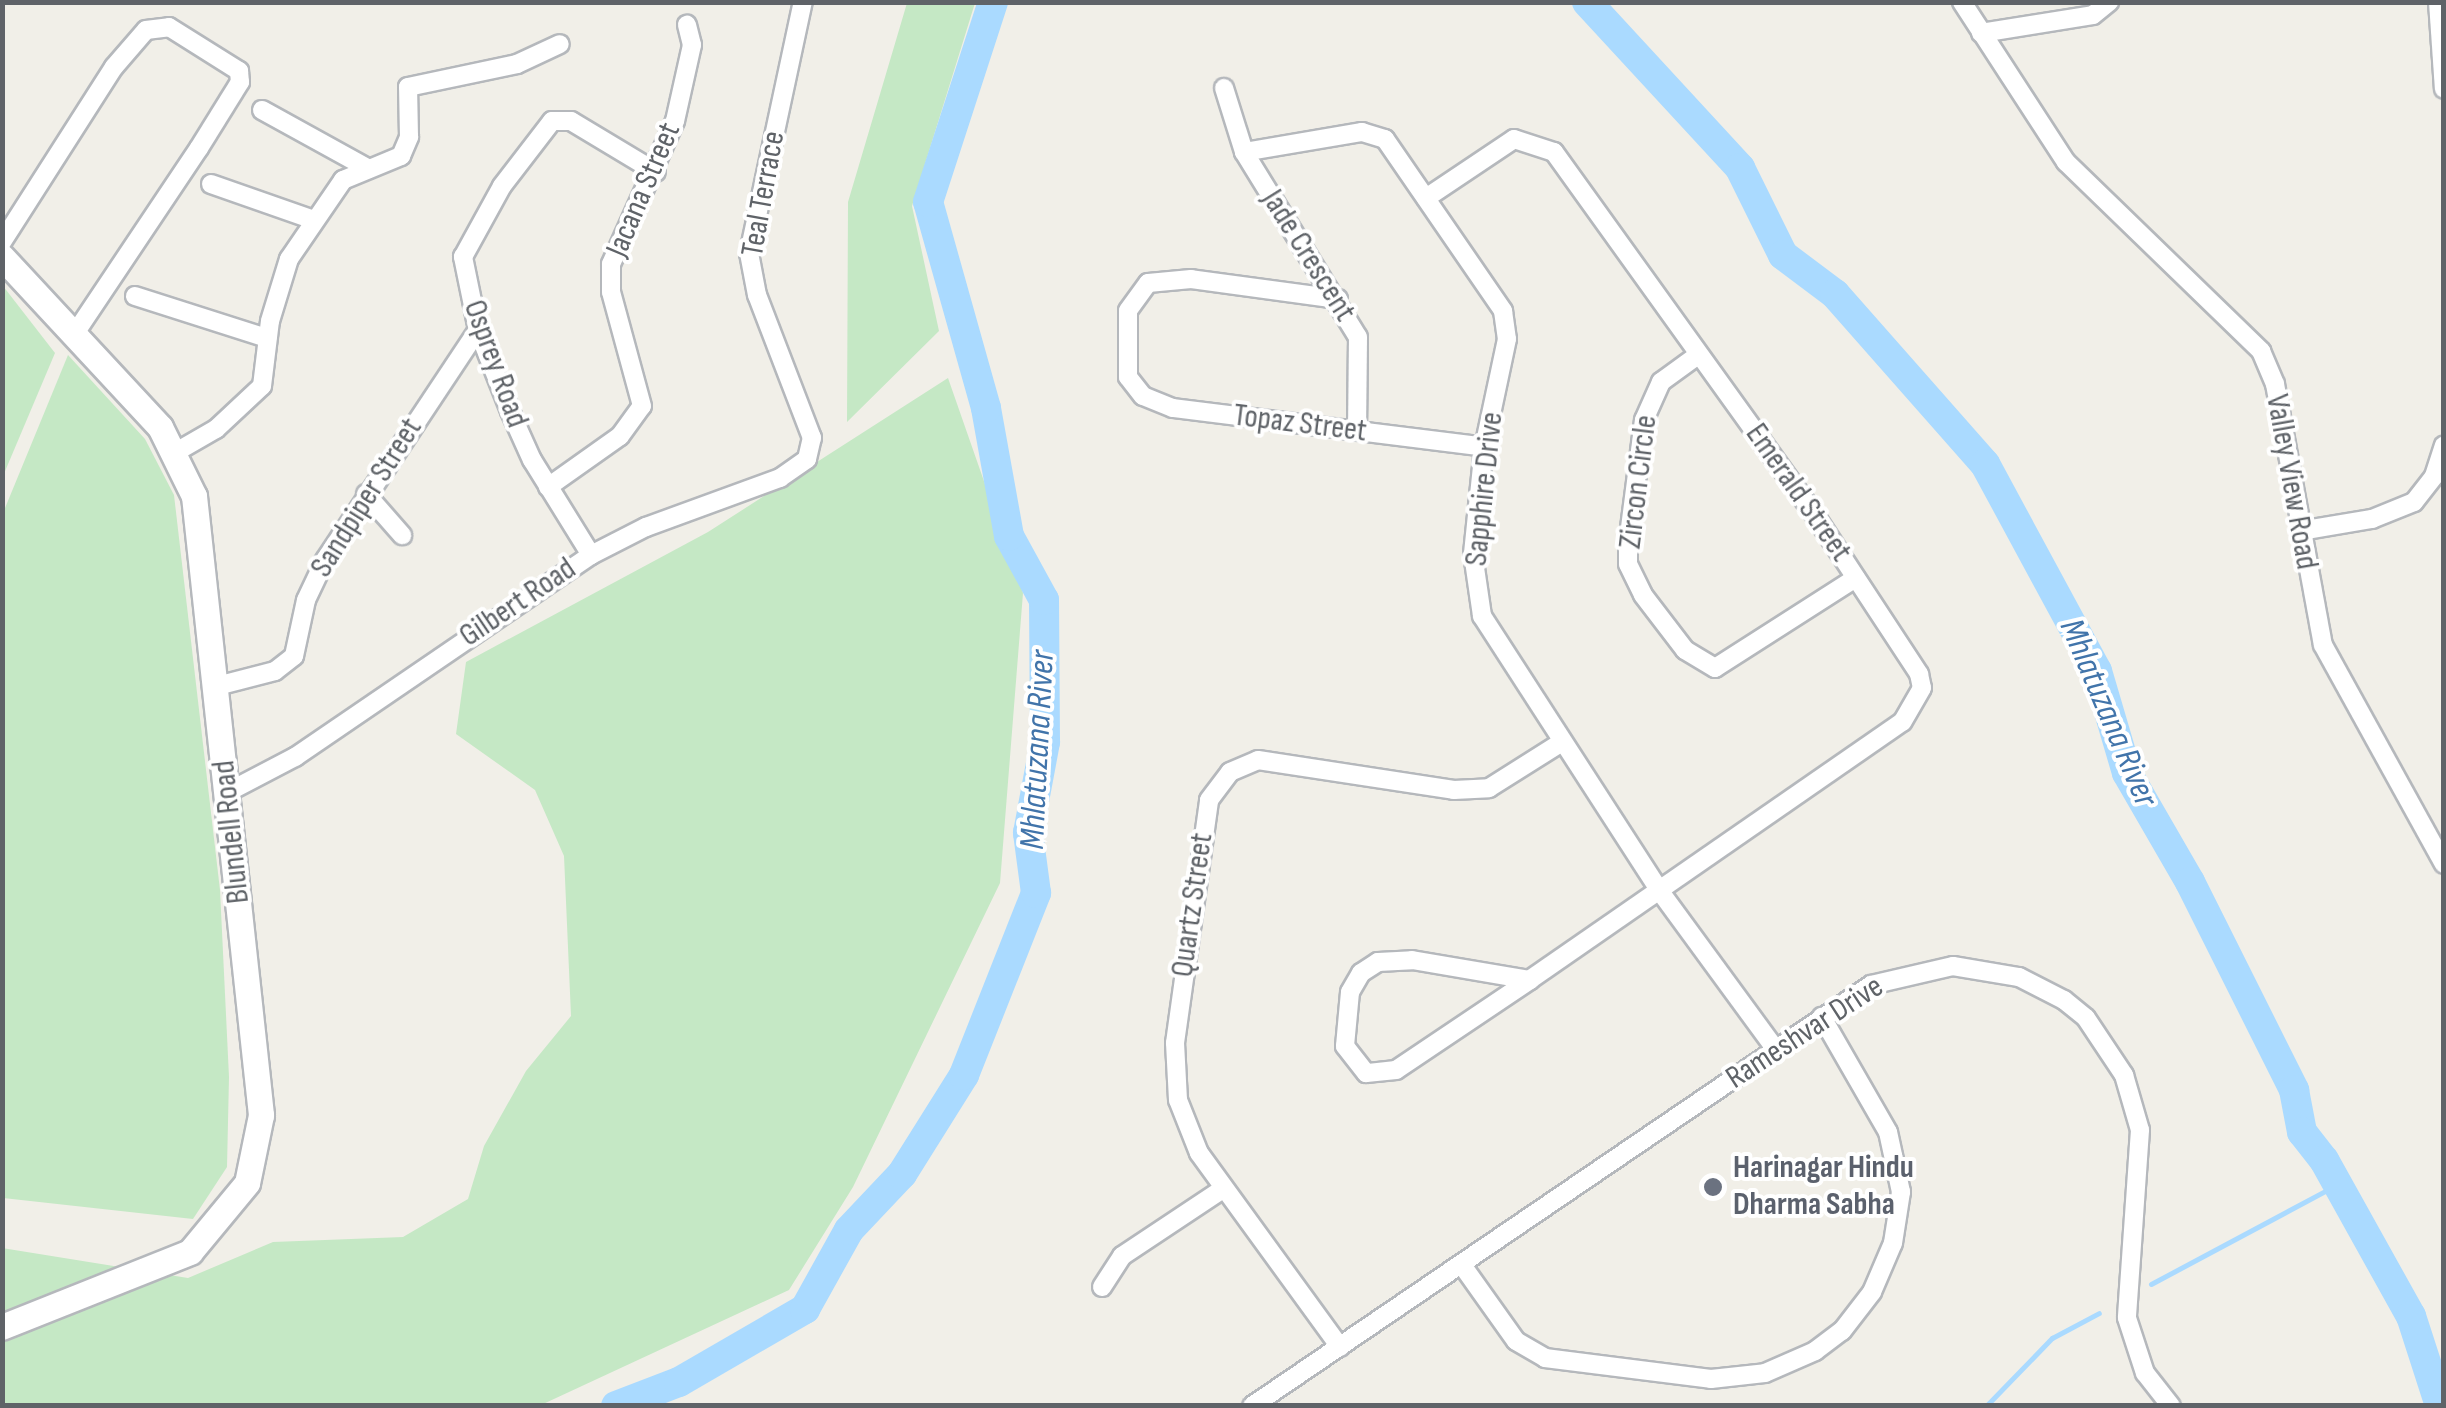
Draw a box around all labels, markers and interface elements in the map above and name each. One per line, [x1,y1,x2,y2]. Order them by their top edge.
street label: Jacana Street [599,117,689,263]
street label: Teal Terrace [734,128,794,260]
street label: Jade Crescent [1253,183,1363,329]
street label: Osprey Road [454,295,536,433]
street label: Valley View Road [2257,391,2325,573]
street label: Topaz Street [1231,397,1369,451]
street label: Sapphire Drive [1458,410,1512,568]
street label: Sandpiper Street [303,411,431,585]
street label: Zircon Circle [1612,413,1666,551]
street label: Emerald Street [1737,417,1859,569]
street label: Gilbert Road [453,550,583,656]
water label: Mhlatuzana River [2050,613,2166,813]
water label: Mhlatuzana River [1012,649,1064,851]
street label: Blundell Road [205,758,259,906]
street label: Quartz Street [1164,830,1222,980]
street label: Rameshvar Drive [1719,968,1891,1098]
place label: Harinagar Hindu Dharma Sabha [1733,1150,1914,1225]
marker: Harinagar Hindu Dharma Sabha [1702,1176,1724,1198]

